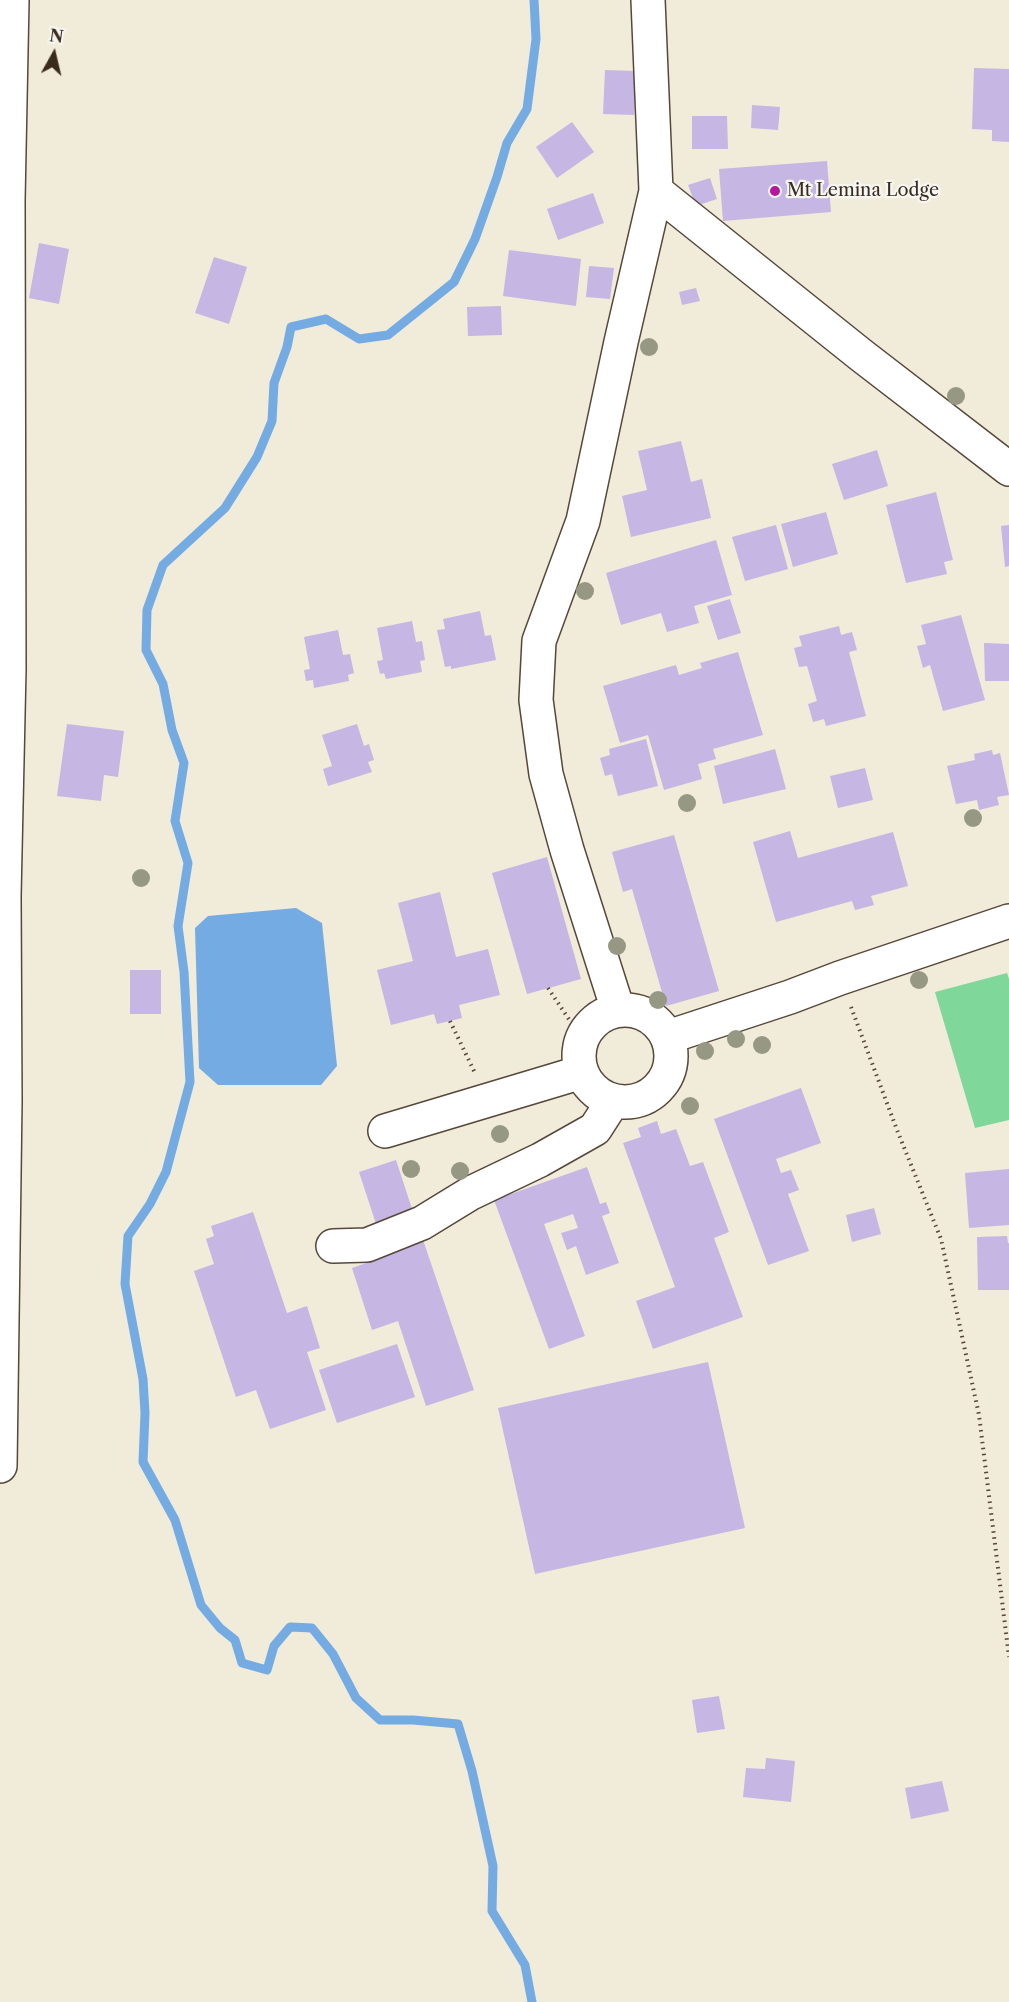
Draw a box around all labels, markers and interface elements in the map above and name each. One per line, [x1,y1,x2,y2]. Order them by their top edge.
north arrow [24,24,84,84]
text: N [48,25,65,47]
place label: Mt Lemina Lodge [787,180,939,202]
marker: Mt Lemina Lodge [768,184,782,198]

